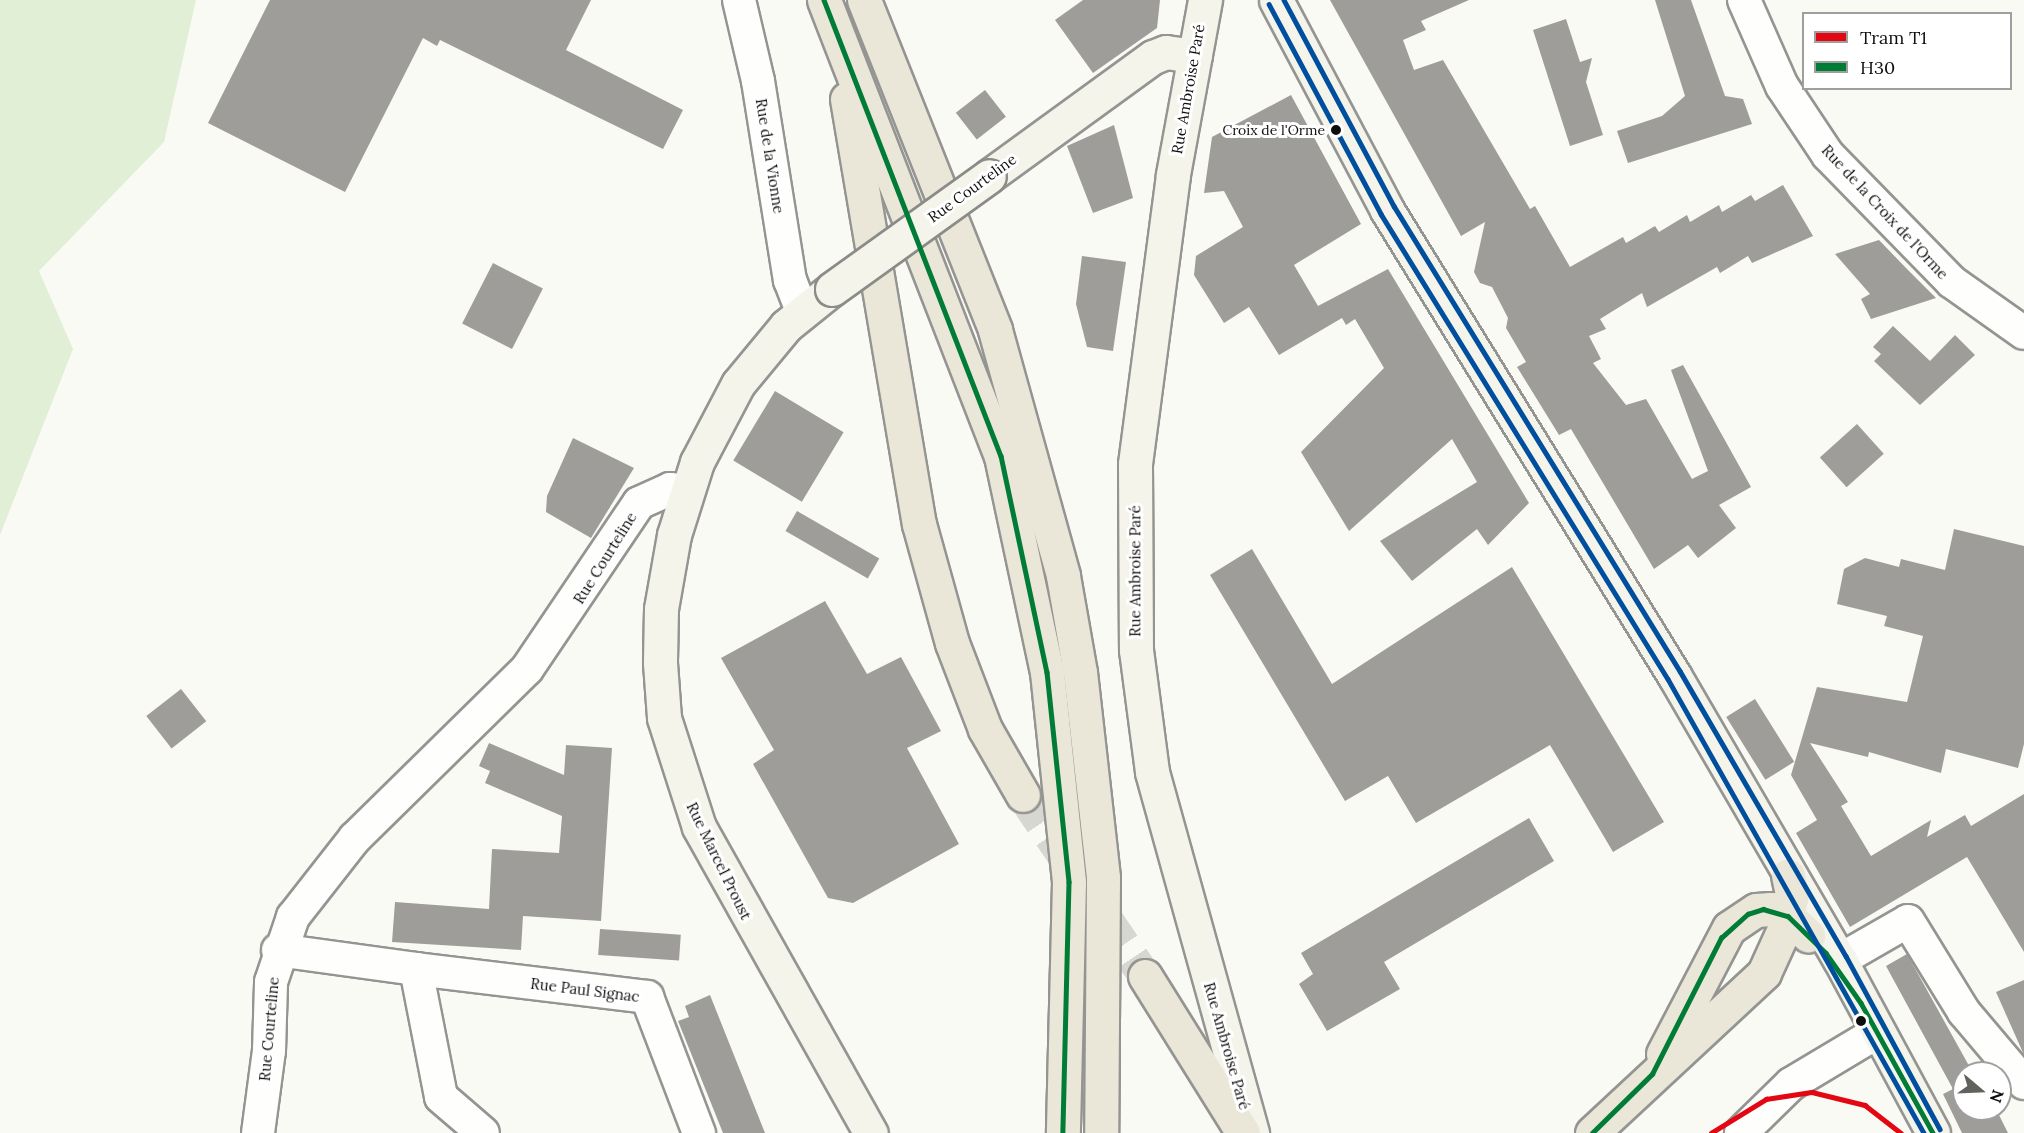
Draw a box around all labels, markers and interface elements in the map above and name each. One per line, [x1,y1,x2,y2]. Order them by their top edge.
legend [1802,12,2012,90]
street label: Rue Ambroise Paré [1168,23,1208,155]
text: Tram T1 [1860,26,1927,49]
text: H30 [1860,56,1895,79]
street label: Rue de la Vionne [752,97,788,215]
place label: Croix de l'Orme [1222,122,1325,138]
marker: Croix de l'Orme [1330,124,1342,136]
street label: Rue de la Croix de l'Orme [1818,141,1952,283]
street label: Rue Courteline [924,150,1020,226]
street label: Rue Ambroise Paré [1126,505,1144,637]
street label: Rue Courteline [570,509,640,607]
street label: Rue Marcel Proust [683,799,755,923]
street label: Rue Paul Signac [529,974,641,1006]
street label: Rue Courteline [255,976,283,1082]
street label: Rue Ambroise Paré [1200,980,1254,1112]
unlabelled marker [1855,1015,1867,1027]
north arrow [1952,1061,2012,1121]
text: N [1986,1087,2009,1105]

